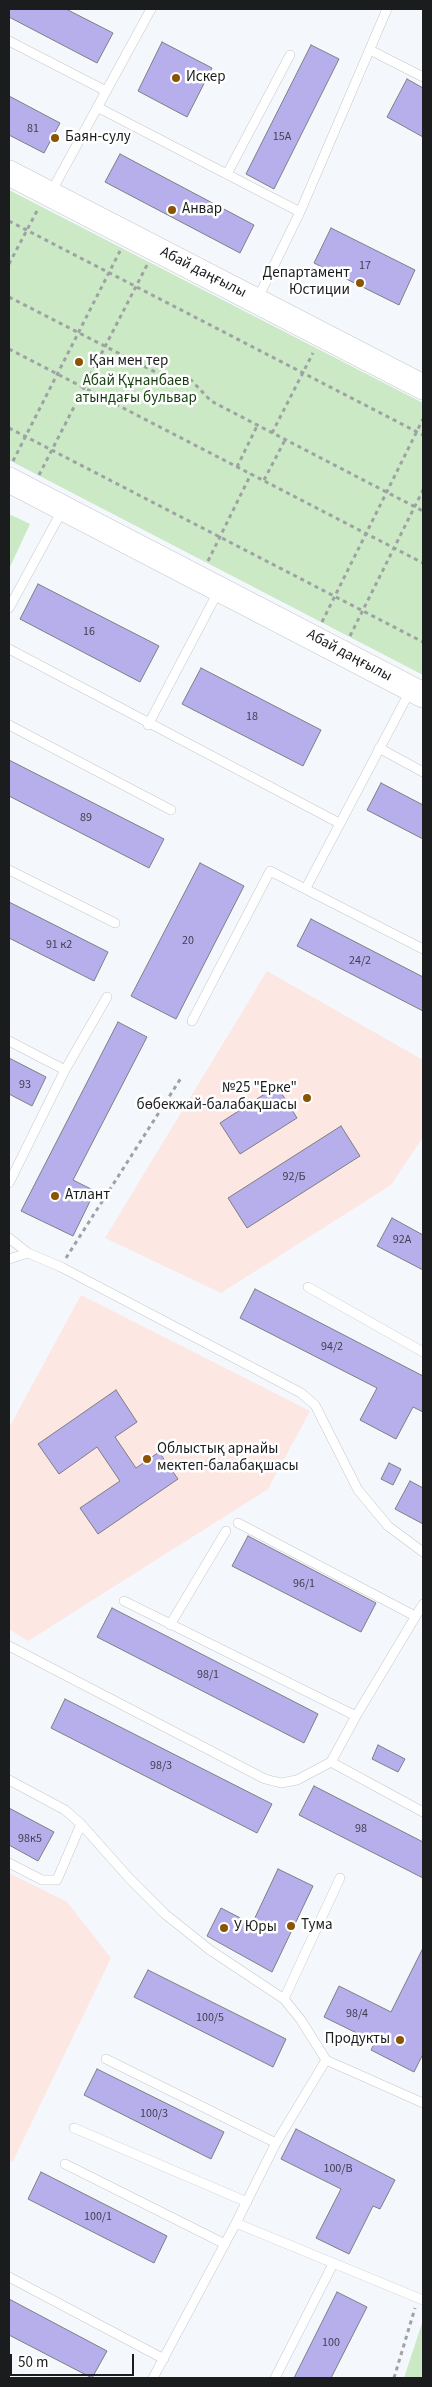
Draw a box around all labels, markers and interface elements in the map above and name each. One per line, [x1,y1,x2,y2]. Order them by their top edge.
place label: Искер [186,69,226,87]
marker: Искер [170,72,182,84]
house number: 81 [27,122,39,136]
place label: Баян-сулу [65,129,131,147]
house number: 15А [273,130,291,144]
marker: Баян-сулу [49,132,61,144]
place label: Анвар [182,201,222,219]
marker: Анвар [166,204,178,216]
street label: Абай даңғылы [157,244,249,302]
house number: 17 [359,259,371,273]
place label: Департамент Юстиции [263,265,350,300]
marker: Департамент Юстиции [354,277,366,289]
place label: Қан мен тер [89,353,168,371]
marker: Қан мен тер [73,356,85,368]
park label: Абай Құнанбаев атындағы бульвар [75,373,197,408]
house number: 16 [83,625,95,639]
street label: Абай даңғылы [303,626,395,686]
house number: 18 [246,710,258,724]
house number: 89 [80,811,92,825]
house number: 20 [182,934,194,948]
house number: 91 к2 [46,938,72,952]
house number: 24/2 [349,954,371,968]
house number: 93 [19,1078,31,1092]
place label: №25 "Ерке" бөбекжай-балабақшасы [136,1080,297,1115]
marker: №25 "Ерке" бөбекжай-балабақшасы [301,1092,313,1104]
house number: 92/Б [282,1170,306,1184]
place label: Атлант [65,1187,110,1205]
marker: Атлант [49,1190,61,1202]
house number: 92А [393,1233,411,1247]
house number: 94/2 [321,1340,343,1354]
place label: Облыстық арнайы мектеп-балабақшасы [157,1441,299,1476]
marker: Облыстық арнайы мектеп-балабақшасы [141,1453,153,1465]
house number: 96/1 [293,1577,315,1591]
house number: 98/1 [197,1668,219,1682]
house number: 98/3 [150,1759,172,1773]
house number: 98 [355,1822,367,1836]
house number: 98к5 [18,1832,42,1846]
place label: Тума [301,1917,333,1935]
place label: У Юры [234,1919,277,1937]
marker: Тума [285,1920,297,1932]
marker: У Юры [218,1922,230,1934]
house number: 98/4 [346,2007,368,2021]
house number: 100/5 [196,2011,224,2025]
place label: Продукты [325,2031,390,2049]
marker: Продукты [394,2034,406,2046]
house number: 100/3 [140,2107,168,2121]
house number: 100/В [323,2162,353,2176]
house number: 100/1 [84,2210,112,2224]
house number: 100 [322,2336,340,2350]
scale bar [12,2344,136,2376]
text: 50 m [18,2352,48,2373]

